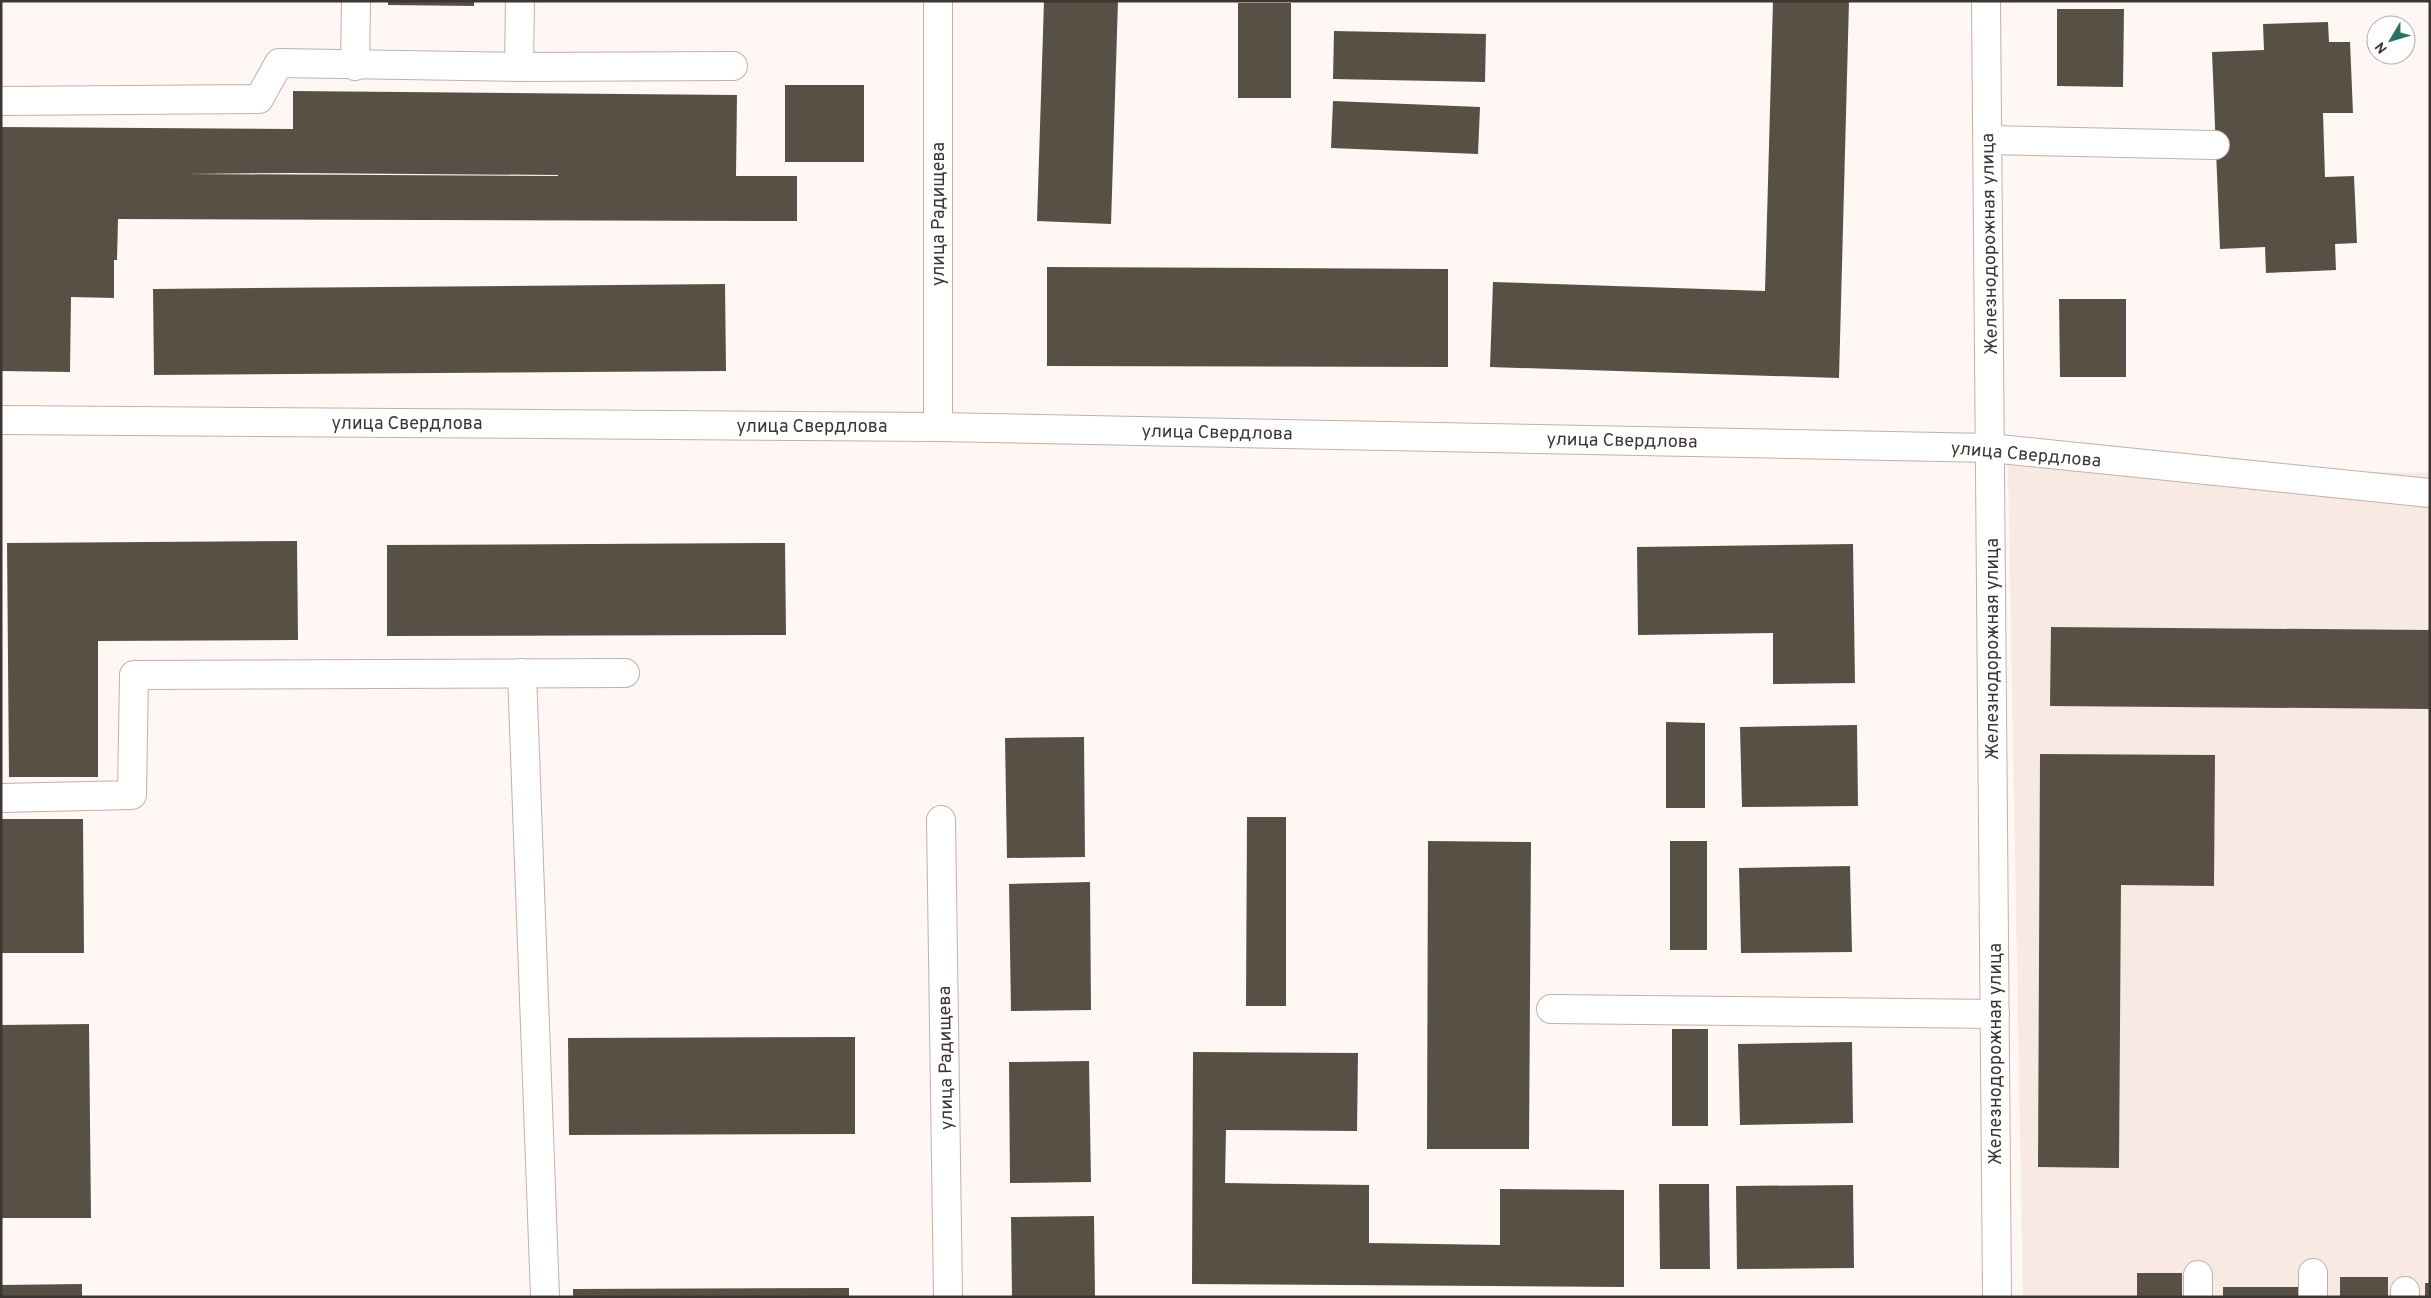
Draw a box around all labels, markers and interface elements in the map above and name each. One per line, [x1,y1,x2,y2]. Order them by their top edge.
north arrow [2366,15,2416,65]
text: N [2372,38,2392,56]
street label: Железнодорожная улица [1977,133,2004,355]
street label: улица Радищева [928,142,951,286]
street label: улица Свердлова [332,413,482,436]
street label: улица Свердлова [737,416,887,439]
street label: улица Свердлова [1141,421,1293,446]
street label: улица Свердлова [1546,429,1698,454]
street label: улица Свердлова [1950,437,2102,474]
street label: Железнодорожная улица [1982,538,2005,760]
street label: Железнодорожная улица [1985,943,2008,1165]
street label: улица Радищева [934,986,959,1130]

